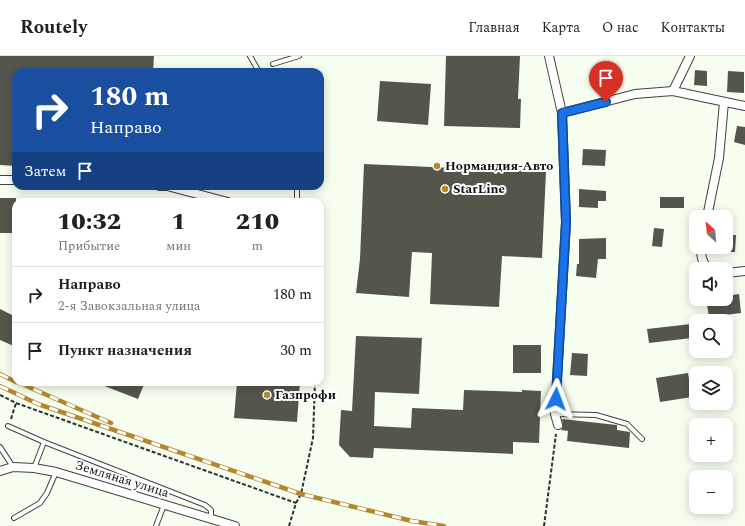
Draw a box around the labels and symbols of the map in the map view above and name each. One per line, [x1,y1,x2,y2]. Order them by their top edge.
pin [589,61,623,102]
place label: Нормандия-Авто [445,156,553,176]
marker: Нормандия-Авто [432,161,442,171]
place label: StarLine [453,179,505,199]
marker: StarLine [440,184,450,194]
north arrow [689,210,733,254]
position arrow [535,378,577,420]
place label: Газпрофи [275,385,336,405]
marker: Газпрофи [262,390,272,400]
street label: Земляная улица [73,455,172,503]

